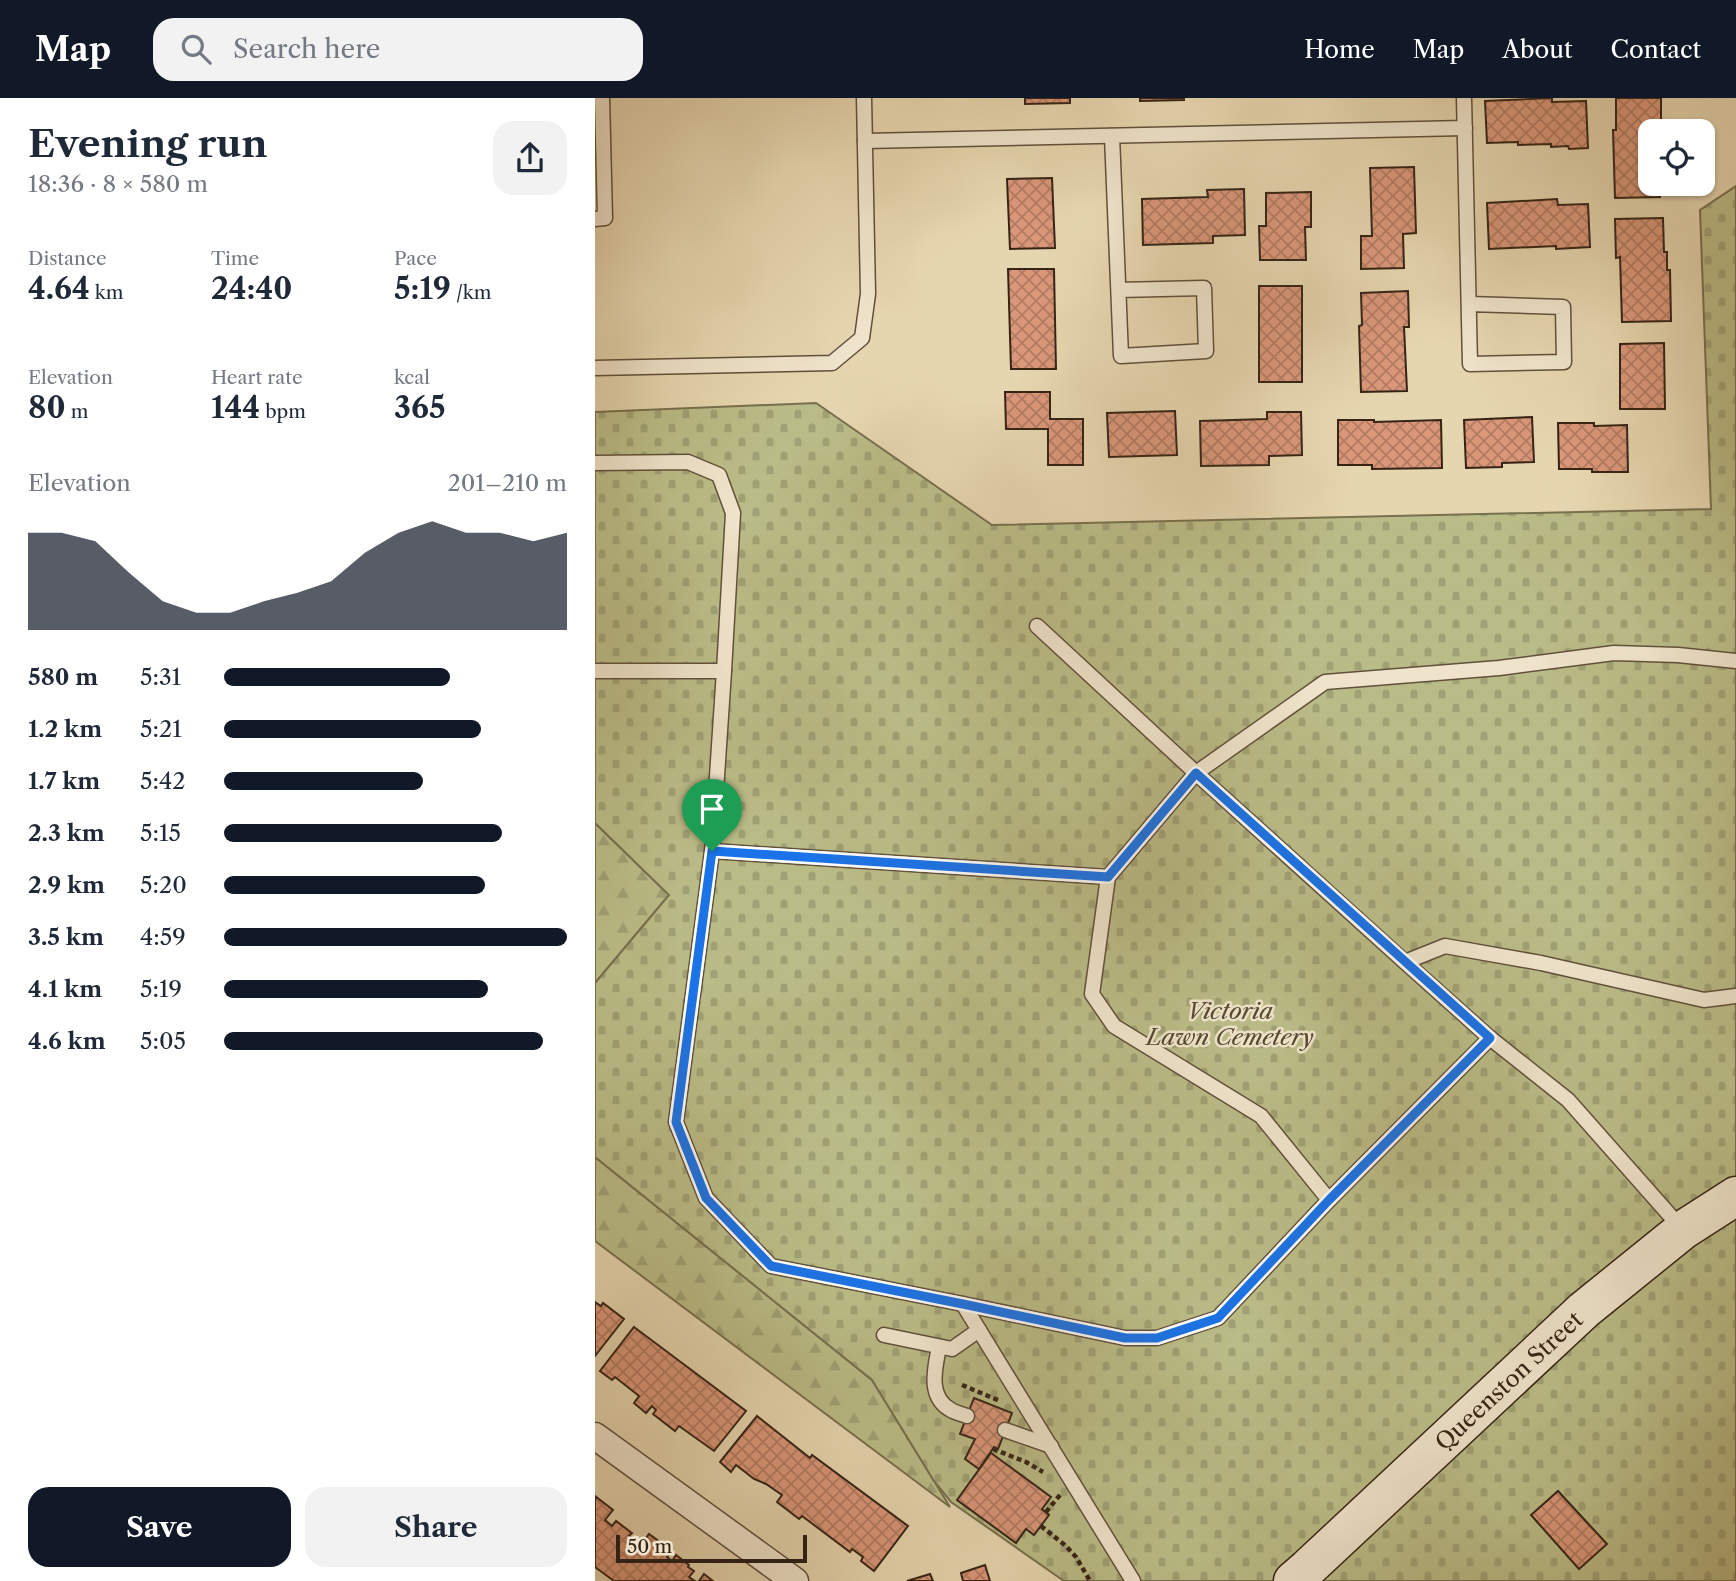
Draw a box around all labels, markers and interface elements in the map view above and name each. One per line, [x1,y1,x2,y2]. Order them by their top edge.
search box [153,18,643,81]
text: Map [35,29,111,70]
icon: search [177,30,215,68]
text: Search here [233,33,380,65]
text: Home [1304,35,1375,64]
text: Map [1413,35,1464,64]
text: About [1502,35,1573,64]
text: Contact [1611,35,1701,64]
map controls [1638,119,1715,196]
button: locate [1638,119,1715,196]
text: Evening run [28,120,268,167]
button: share [493,121,567,195]
text: 18:36 · 8 × 580 m [28,170,208,198]
text: Distance [28,247,107,270]
text: Time [211,247,259,270]
text: Pace [394,247,437,270]
text: 4.64 [28,270,90,307]
text: 24:40 [211,270,292,307]
text: 5:19 [394,270,451,307]
text: km [90,281,124,304]
text: /km [451,281,491,304]
text: Elevation [28,366,113,389]
text: Heart rate [211,366,303,389]
text: kcal [394,366,430,389]
text: 80 [28,389,66,426]
text: 144 [211,389,260,426]
text: 365 [394,389,445,426]
text: m [66,400,88,423]
text: bpm [260,400,306,423]
text: Elevation [28,469,131,497]
text: 201–210 m [447,469,567,497]
text: 580 m [28,663,98,691]
text: 5:31 [140,663,181,691]
text: 1.2 km [28,715,102,743]
text: 5:21 [140,715,182,743]
text: 1.7 km [28,767,100,795]
text: 5:42 [140,767,185,795]
pin [682,779,742,851]
icon: arrive [693,790,731,828]
text: 2.3 km [28,819,105,847]
text: 5:15 [140,819,181,847]
text: 2.9 km [28,871,105,899]
text: 5:20 [140,871,187,899]
text: 3.5 km [28,923,104,951]
text: 4:59 [140,923,186,951]
text: 4.1 km [28,975,102,1003]
text: 5:19 [140,975,182,1003]
park label: Victoria Lawn Cemetery [1144,997,1314,1051]
text: 4.6 km [28,1027,106,1055]
text: 5:05 [140,1027,186,1055]
street label: Queenston Street [1430,1306,1588,1456]
button: Save [28,1487,291,1567]
button: Share [305,1487,567,1567]
scale bar [616,1532,807,1564]
text: 50 m [627,1535,672,1558]

